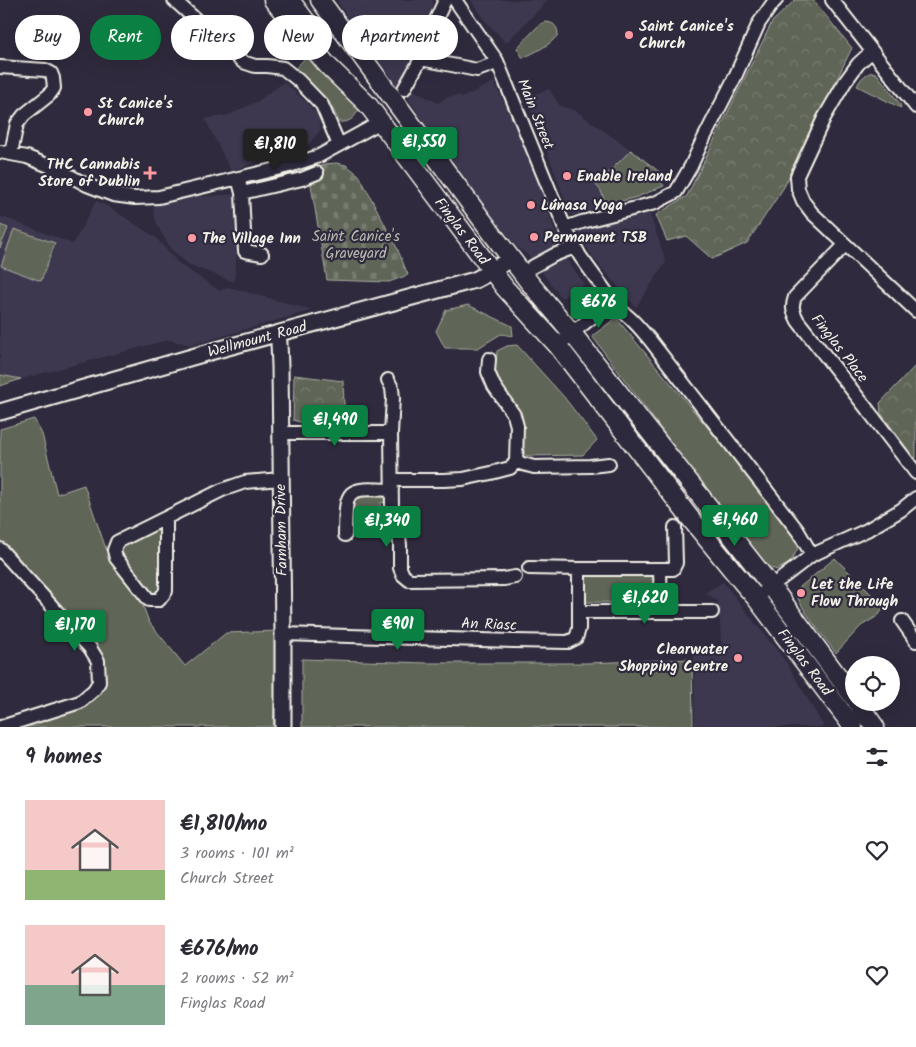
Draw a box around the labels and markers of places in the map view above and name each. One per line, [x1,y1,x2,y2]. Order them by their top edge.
place label: Saint Canice's Church [639,15,734,56]
marker: Saint Canice's Church [623,29,635,41]
place label: St Canice's Church [98,92,173,133]
marker: St Canice's Church [82,106,94,118]
pin: €1,550 [383,126,465,169]
pin: €1,810 [234,128,316,171]
place label: THC Cannabis Store of Dublin [38,153,140,194]
place label: Enable Ireland [577,165,673,189]
marker: THC Cannabis Store of Dublin [144,167,156,179]
marker: Enable Ireland [561,170,573,182]
place label: Lúnasa Yoga [541,194,623,218]
marker: Lúnasa Yoga [525,199,537,211]
place label: Permanent TSB [544,226,647,250]
place label: The Village Inn [202,227,301,251]
marker: Permanent TSB [528,231,540,243]
marker: The Village Inn [186,232,198,244]
pin: €676 [569,286,629,329]
pin: €1,490 [294,404,376,447]
pin: €1,460 [694,504,776,547]
pin: €1,340 [346,506,428,548]
place label: Let the Life Flow Through [811,573,898,614]
pin: €1,620 [604,582,686,625]
marker: Let the Life Flow Through [795,587,807,599]
pin: €901 [368,608,428,651]
pin: €1,170 [34,610,116,652]
place label: Clearwater Shopping Centre [619,638,729,679]
marker: Clearwater Shopping Centre [732,652,744,664]

